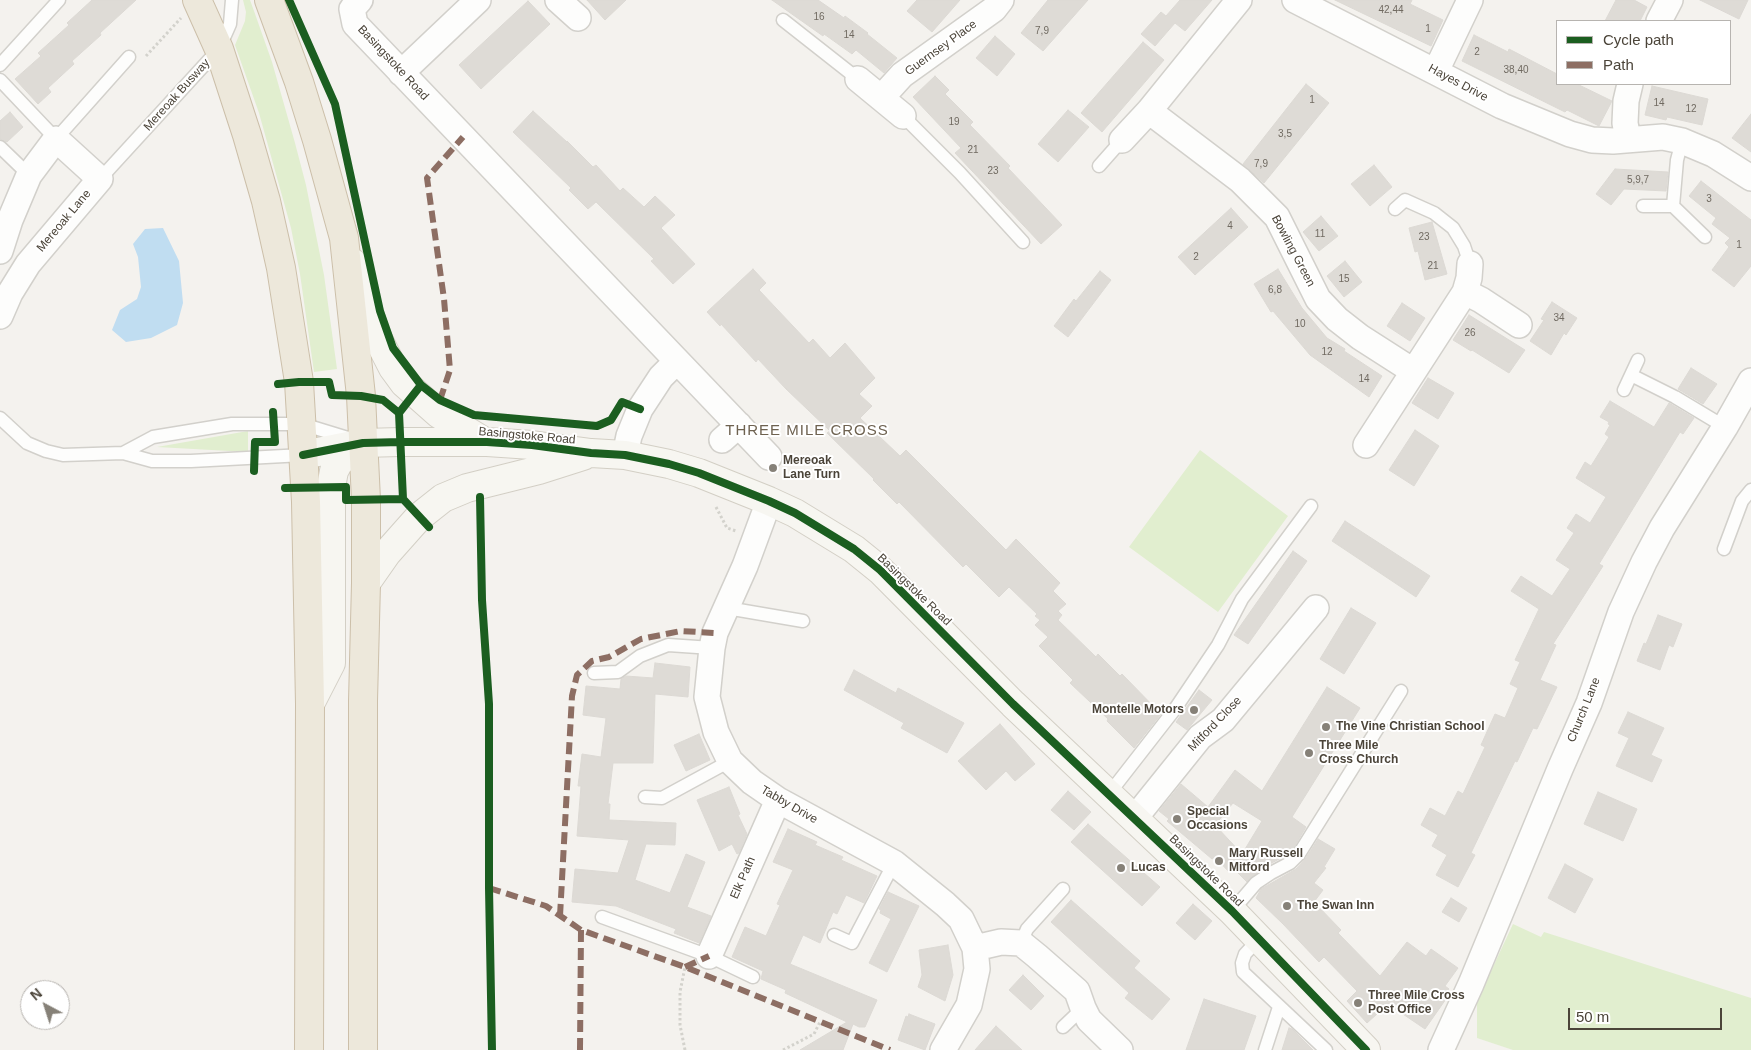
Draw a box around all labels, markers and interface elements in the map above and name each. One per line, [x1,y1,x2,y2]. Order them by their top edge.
house number: 42,44 [1378,4,1404,16]
house number: 16 [813,11,825,23]
street label: Guernsey Place [902,17,980,79]
legend [1556,20,1731,85]
street label: Basingstoke Road [355,22,431,104]
house number: 1 [1425,23,1431,35]
house number: 7,9 [1035,25,1049,37]
house number: 14 [843,29,855,41]
text: Cycle path [1603,31,1674,48]
house number: 2 [1474,46,1480,58]
street label: Mereoak Busway [141,56,213,134]
text: Path [1603,56,1634,73]
street label: Hayes Drive [1426,61,1490,105]
house number: 38,40 [1503,64,1529,76]
house number: 1 [1309,94,1315,106]
house number: 14 [1653,97,1665,109]
house number: 12 [1685,103,1697,115]
house number: 19 [948,116,960,128]
house number: 3,5 [1278,128,1292,140]
house number: 21 [967,144,979,156]
house number: 7,9 [1254,158,1268,170]
house number: 23 [987,165,999,177]
house number: 5,9,7 [1627,174,1649,186]
street label: Mereoak Lane [34,187,94,255]
house number: 3 [1706,193,1712,205]
street label: Bowling Green [1268,213,1318,289]
house number: 4 [1227,220,1233,232]
house number: 11 [1315,228,1325,240]
house number: 23 [1418,231,1430,243]
house number: 1 [1736,239,1742,251]
house number: 2 [1193,251,1199,263]
house number: 21 [1427,260,1439,272]
house number: 15 [1338,273,1350,285]
house number: 6,8 [1268,284,1282,296]
house number: 34 [1553,312,1565,324]
house number: 10 [1294,318,1306,330]
house number: 26 [1464,327,1476,339]
house number: 12 [1321,346,1333,358]
house number: 14 [1358,373,1370,385]
district label: THREE MILE CROSS [723,422,891,440]
street label: Basingstoke Road [478,425,576,447]
place label: Mereoak Lane Turn [783,454,840,482]
marker: Mereoak Lane Turn [767,462,779,474]
street label: Basingstoke Road [874,551,954,629]
street label: Church Lane [1564,675,1604,745]
street label: Mitford Close [1185,694,1245,754]
place label: Montelle Motors [1092,703,1184,717]
marker: Montelle Motors [1188,704,1200,716]
place label: The Vine Christian School [1336,720,1484,734]
marker: The Vine Christian School [1320,721,1332,733]
place label: Three Mile Cross Church [1319,739,1398,767]
marker: Three Mile Cross Church [1303,747,1315,759]
street label: Tabby Drive [758,783,820,827]
place label: Special Occasions [1187,805,1248,833]
marker: Special Occasions [1171,813,1183,825]
street label: Basingstoke Road [1166,832,1246,910]
place label: Mary Russell Mitford [1229,847,1303,875]
street label: Elk Path [727,855,759,901]
marker: Mary Russell Mitford [1213,855,1225,867]
place label: Lucas [1131,861,1166,875]
marker: Lucas [1115,862,1127,874]
place label: The Swan Inn [1297,899,1374,913]
marker: The Swan Inn [1281,900,1293,912]
north arrow [20,980,70,1030]
text: N [27,985,45,1004]
place label: Three Mile Cross Post Office [1368,989,1465,1017]
marker: Three Mile Cross Post Office [1352,997,1364,1009]
scale bar [1571,998,1725,1030]
text: 50 m [1576,1008,1609,1025]

